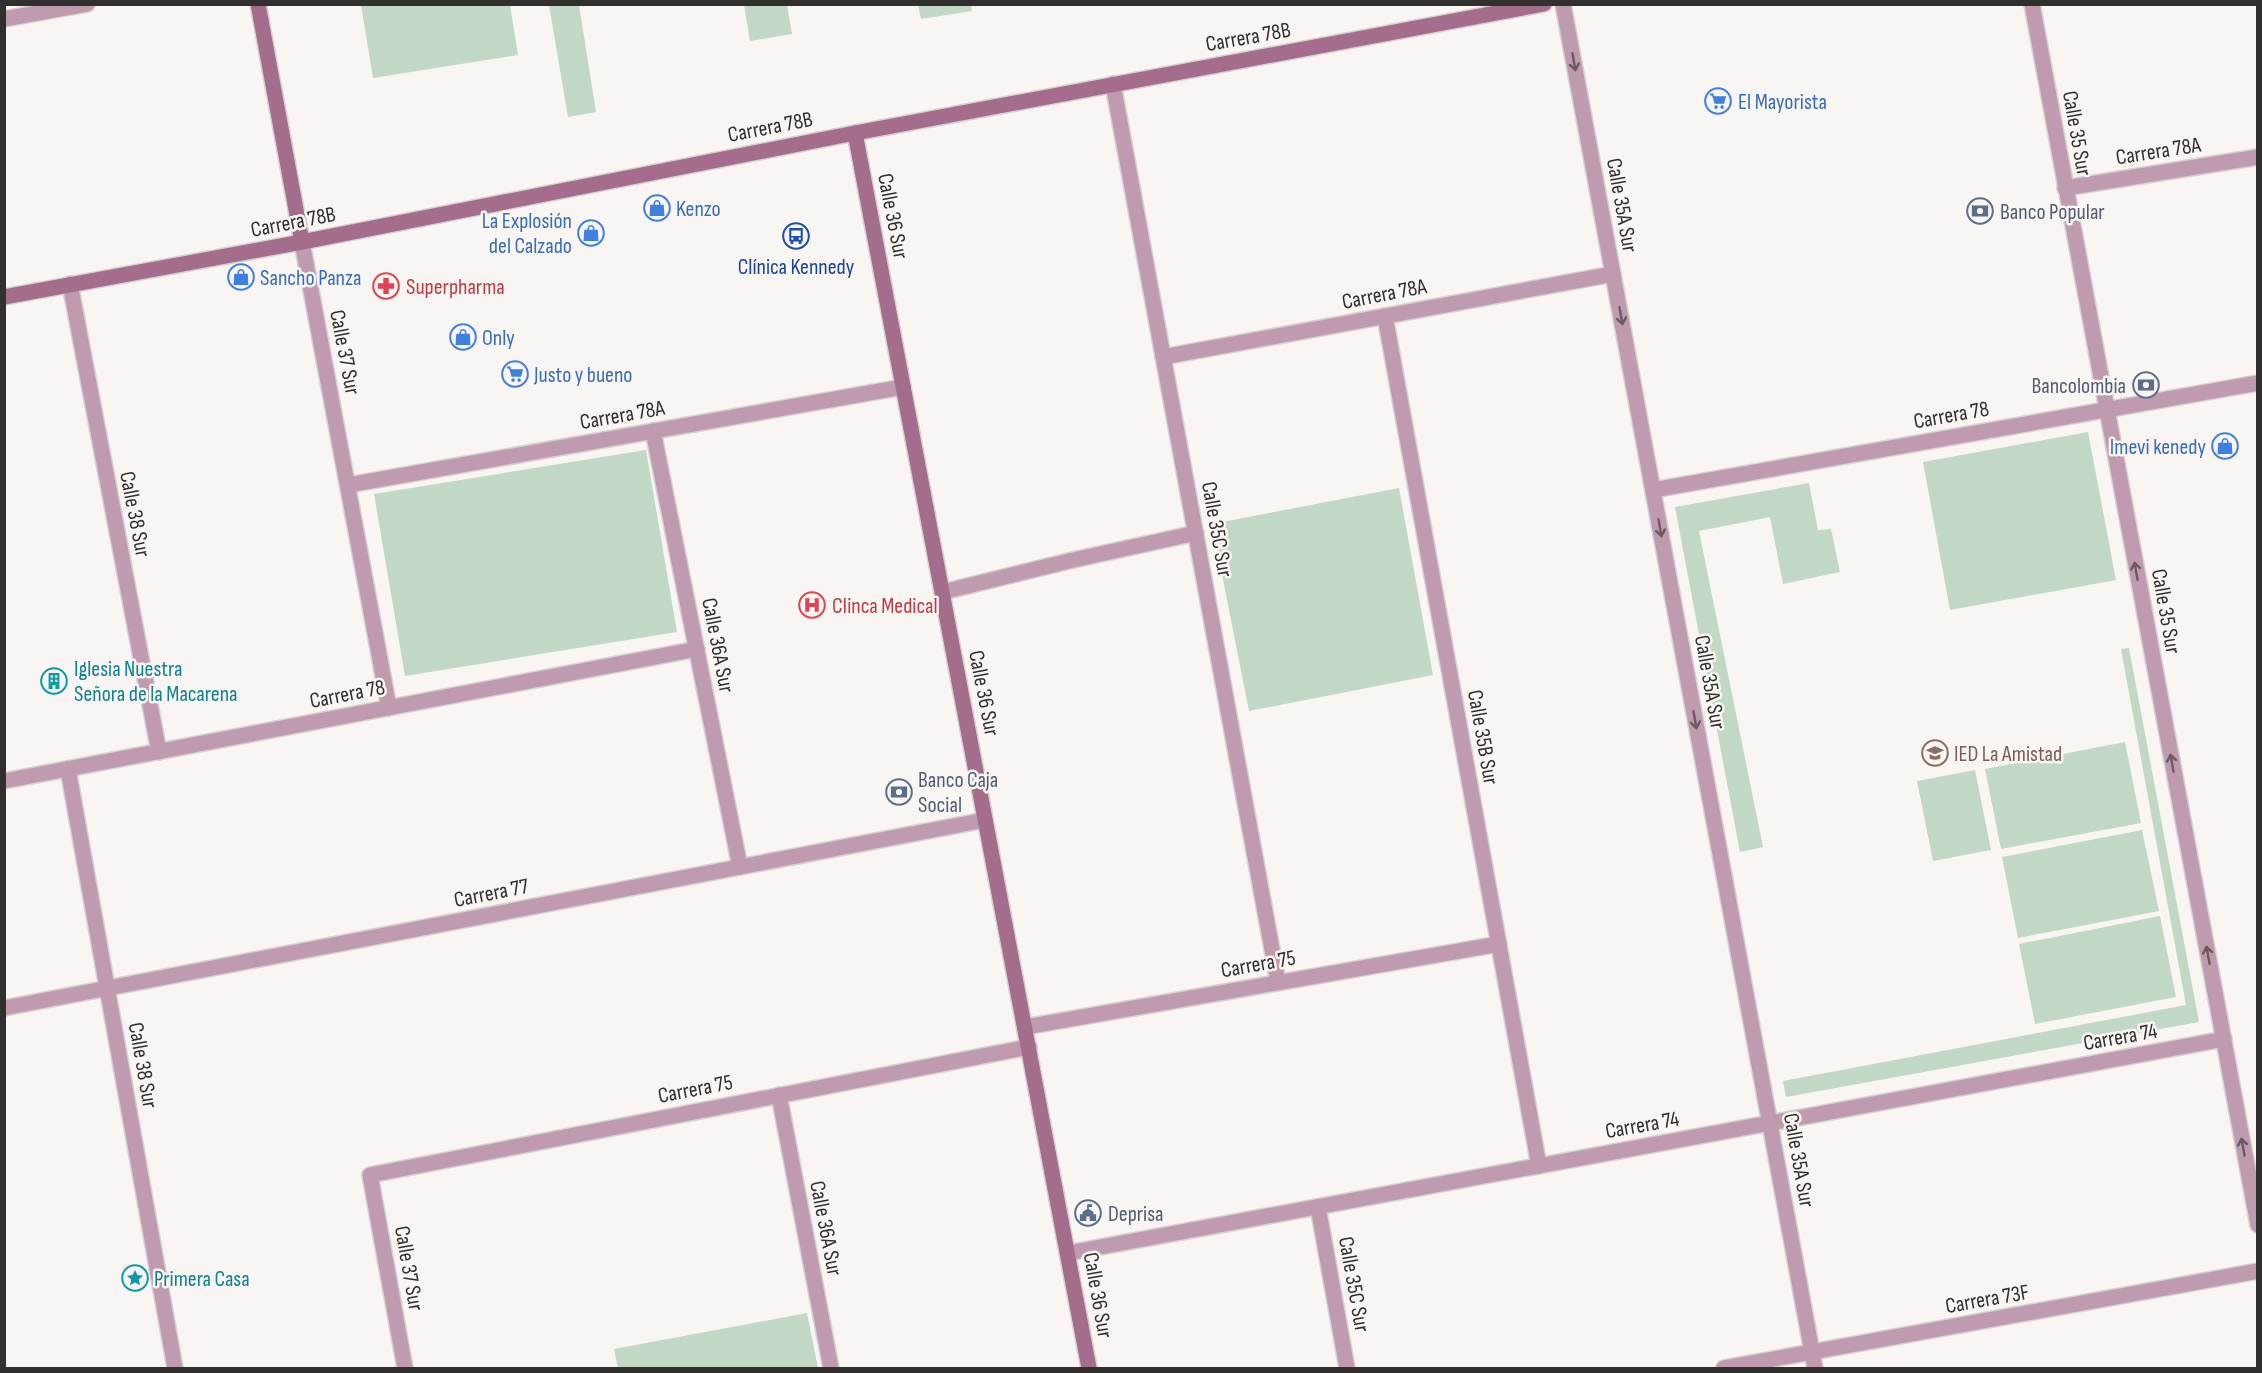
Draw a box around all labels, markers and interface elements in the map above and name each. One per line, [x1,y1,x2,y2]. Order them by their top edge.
street label: Carrera 78B [1204,17,1293,58]
one-way arrow [1569,52,1580,71]
supermarket icon: El Mayorista [1703,86,1733,116]
place label: El Mayorista [1738,89,1827,116]
street label: Calle 35 Sur [2056,89,2097,178]
street label: Carrera 78B [726,106,815,149]
street label: Carrera 78A [2114,131,2203,172]
street label: Calle 35A Sur [1600,156,1643,254]
street label: Calle 36 Sur [871,171,914,261]
shop icon: Kenzo [642,193,672,223]
place label: Kenzo [676,196,721,223]
bank icon: Banco Popular [1965,196,1995,226]
place label: Banco Popular [2000,199,2105,226]
street label: Carrera 78B [249,201,338,244]
place label: La Explosión del Calzado [482,208,572,260]
shop icon: La Explosión del Calzado [576,218,606,248]
bus stop icon: Clínica Kennedy [781,221,811,251]
place label: Clínica Kennedy [738,254,855,281]
shop icon: Sancho Panza [226,262,256,292]
place label: Sancho Panza [260,265,361,292]
pharmacy icon: Superpharma [371,271,401,301]
street label: Carrera 78A [1340,273,1429,316]
place label: Superpharma [406,274,505,301]
one-way arrow [1616,305,1627,325]
street label: Calle 37 Sur [323,308,366,397]
shop icon: Only [448,322,478,352]
place label: Only [482,325,515,352]
supermarket icon: Justo y bueno [500,359,530,389]
place label: Justo y bueno [533,362,632,389]
bank icon: Bancolombia [2131,370,2161,400]
place label: Bancolombia [2031,373,2126,400]
street label: Carrera 78A [578,395,667,436]
street label: Carrera 78 [1911,396,1991,435]
shop icon: Imevi kenedy [2210,431,2240,461]
place label: Imevi kenedy [2110,434,2207,461]
street label: Calle 38 Sur [113,469,156,559]
street label: Calle 35C Sur [1195,479,1238,579]
one-way arrow [1655,518,1666,538]
one-way arrow [2131,562,2142,582]
street label: Calle 35 Sur [2145,567,2186,656]
hospital icon: Clinca Medical [797,590,827,620]
place label: Clinca Medical [832,593,937,620]
street label: Calle 36A Sur [695,596,740,695]
street label: Calle 35A Sur [1688,633,1731,731]
street label: Calle 36 Sur [962,648,1005,738]
place label: Iglesia Nuestra Señora de la Macarena [74,656,238,708]
building icon: Iglesia Nuestra Señora de la Macarena [39,666,69,696]
street label: Carrera 78 [307,674,387,715]
street label: Calle 35B Sur [1461,688,1504,787]
one-way arrow [1690,710,1701,729]
school or university icon: IED La Amistad [1920,738,1950,768]
place label: IED La Amistad [1954,741,2062,768]
one-way arrow [2166,754,2177,773]
place label: Banco Caja Social [918,767,998,819]
bank icon: Banco Caja Social [884,777,914,807]
street label: Carrera 77 [452,873,531,914]
street label: Carrera 75 [1219,945,1298,984]
one-way arrow [2202,945,2213,965]
street label: Carrera 74 [2081,1018,2159,1057]
street label: Calle 38 Sur [122,1020,163,1110]
street label: Carrera 75 [656,1069,735,1110]
street label: Carrera 74 [1603,1106,1681,1145]
street label: Calle 35A Sur [1777,1111,1820,1209]
one-way arrow [2237,1137,2248,1157]
street label: Calle 36A Sur [803,1179,848,1278]
public building icon: Deprisa [1073,1198,1103,1228]
place label: Deprisa [1108,1201,1163,1228]
street label: Calle 37 Sur [388,1224,429,1313]
street label: Calle 35C Sur [1332,1234,1375,1334]
street label: Calle 36 Sur [1077,1250,1118,1340]
place icon: Primera Casa [120,1263,150,1293]
place label: Primera Casa [154,1266,250,1293]
street label: Carrera 73F [1943,1279,2031,1320]

